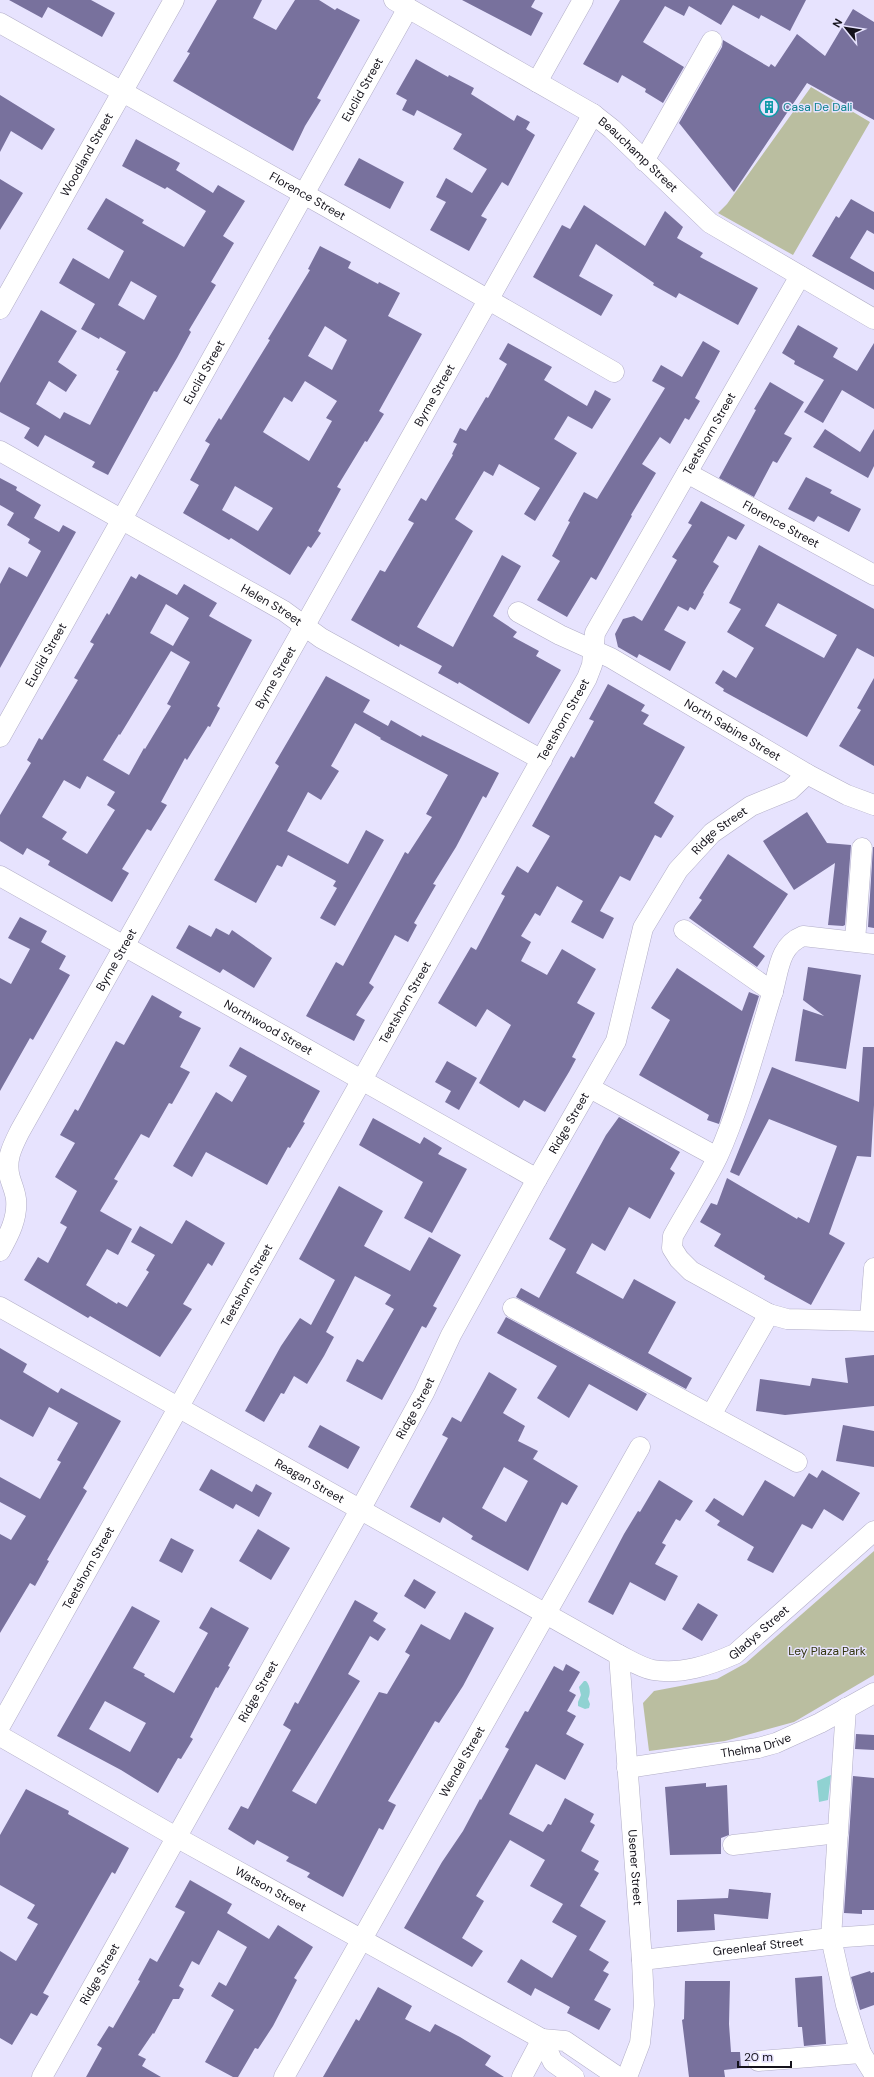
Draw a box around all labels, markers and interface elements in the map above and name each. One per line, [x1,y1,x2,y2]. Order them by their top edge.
north arrow [826,8,866,48]
text: N [829,16,845,30]
street label: Euclid Street [338,54,387,124]
building icon: Casa De Dali [758,96,780,118]
place label: Casa De Dali [783,99,853,115]
street label: Woodland Street [57,110,117,200]
street label: Beauchamp Street [595,113,681,196]
street label: Florence Street [267,168,349,224]
street label: Euclid Street [180,337,229,407]
street label: Byrne Street [411,361,459,429]
street label: Teetshorn Street [679,389,740,478]
street label: Florence Street [740,497,822,552]
street label: Helen Street [238,580,305,630]
street label: Euclid Street [22,620,70,690]
street label: Byrne Street [251,643,300,712]
street label: Teetshorn Street [534,676,593,764]
street label: North Sabine Street [681,695,784,765]
street label: Ridge Street [688,803,751,858]
street label: Byrne Street [92,925,141,994]
street label: Teetshorn Street [376,958,435,1047]
street label: Northwood Street [221,996,316,1059]
street label: Ridge Street [545,1089,593,1157]
street label: Teetshorn Street [217,1241,277,1330]
street label: Ridge Street [392,1374,438,1442]
street label: Reagan Street [272,1455,347,1507]
street label: Teetshorn Street [59,1524,118,1612]
street label: Gladys Street [726,1602,793,1664]
park label: Ley Plaza Park [788,1643,866,1659]
street label: Ridge Street [235,1658,282,1725]
street label: Wendel Street [436,1723,489,1800]
street label: Thelma Drive [720,1729,794,1762]
street label: Usener Street [624,1829,646,1906]
street label: Watson Street [232,1863,310,1916]
street label: Greenleaf Street [712,1933,805,1960]
street label: Ridge Street [76,1940,124,2008]
scale bar [738,2043,791,2069]
text: 20 m [744,2049,773,2065]

